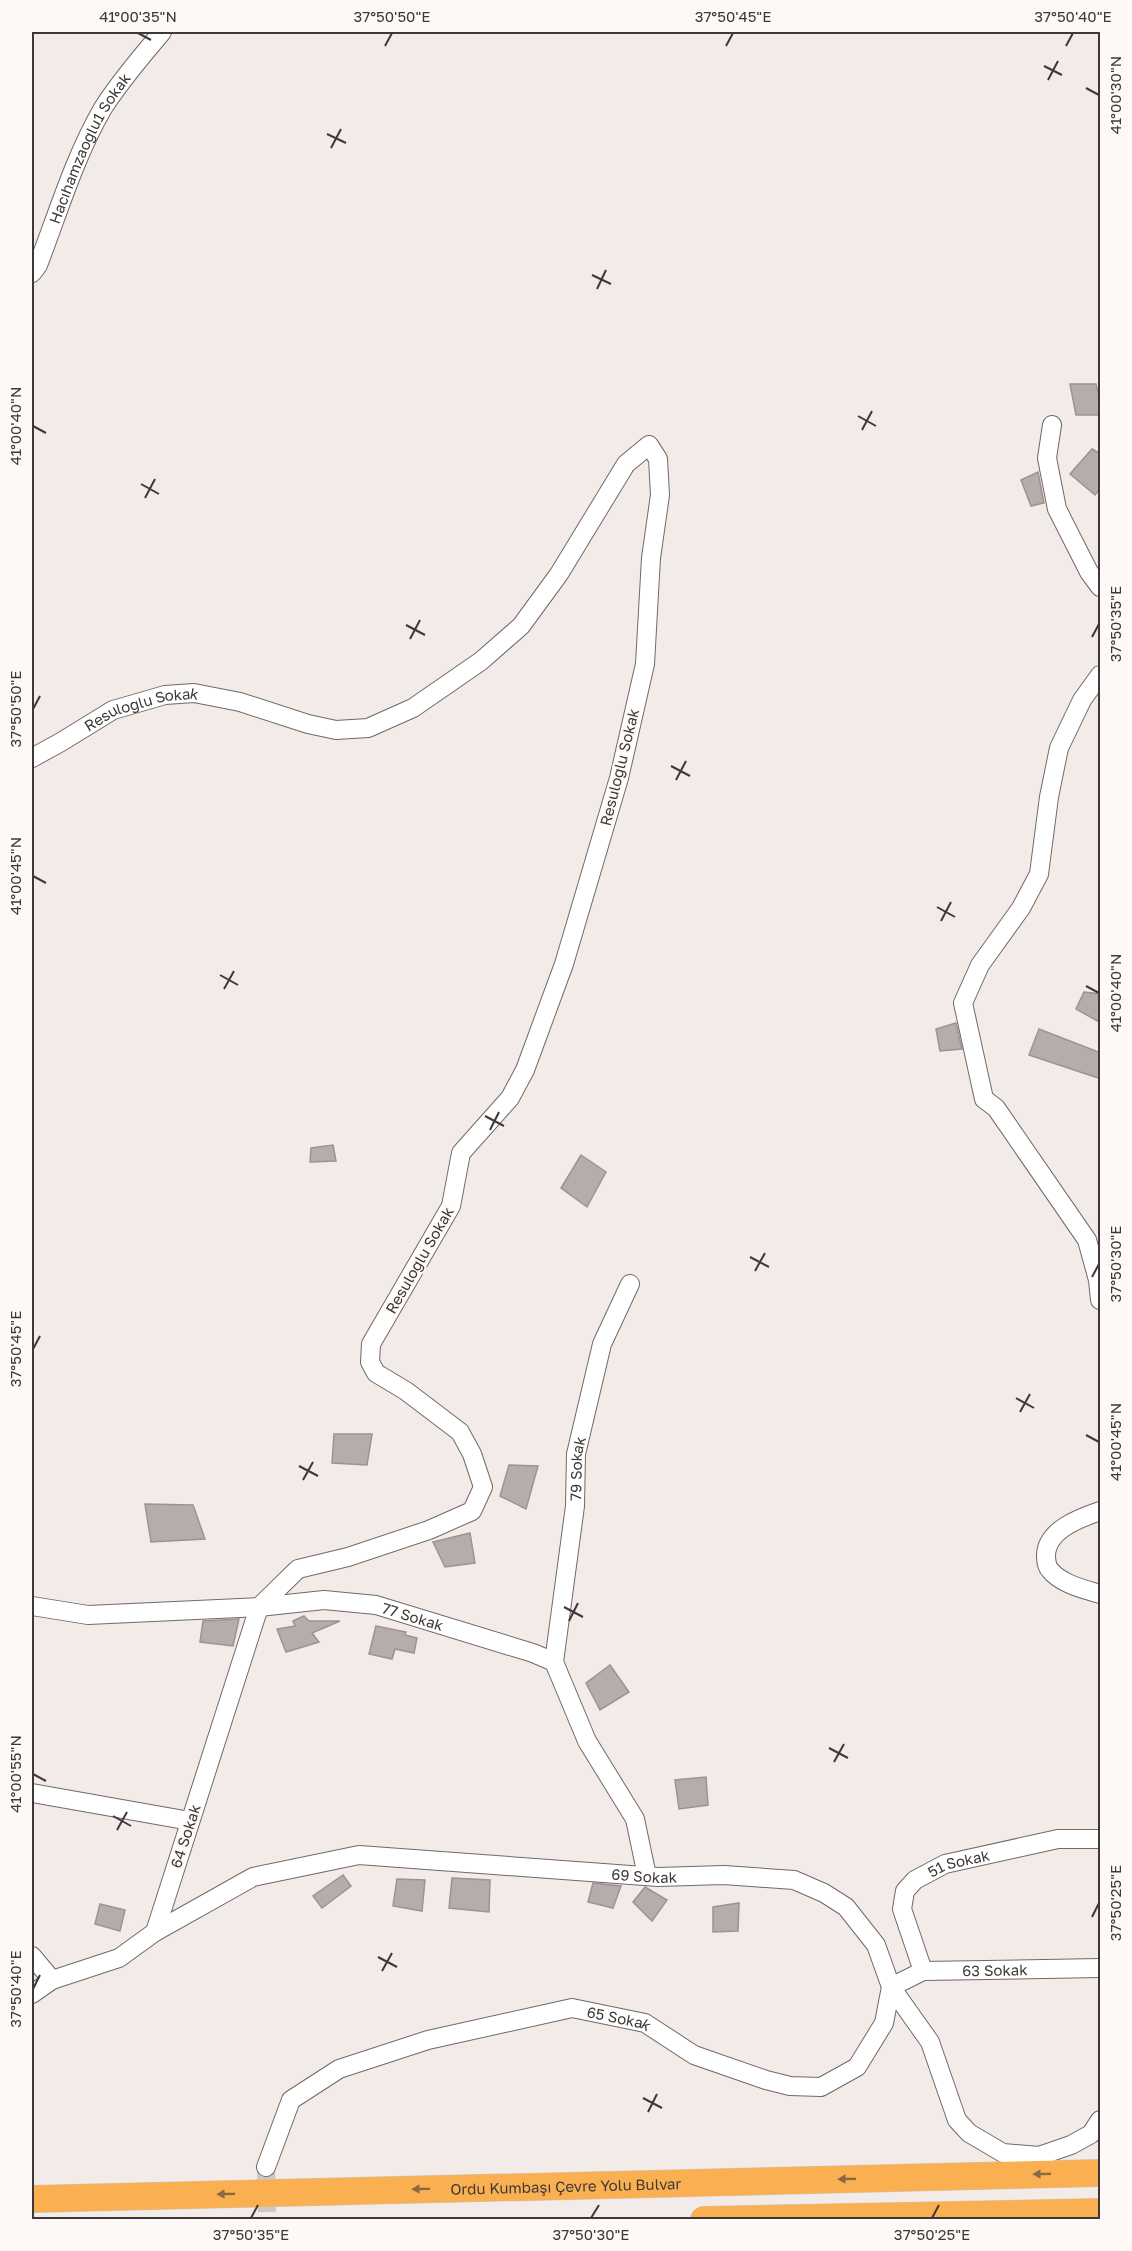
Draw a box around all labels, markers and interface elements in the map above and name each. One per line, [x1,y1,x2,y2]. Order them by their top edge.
text: 41°00'35"N [99,7,177,25]
text: 37°50'50"E [354,7,430,25]
text: 37°50'45"E [695,7,771,25]
text: 37°50'40"E [1034,7,1112,25]
text: 41°00'30"N [1106,56,1124,134]
street label: Hacıhamzaoğlu1 Sokak [45,69,134,226]
text: 41°00'40"N [6,387,24,465]
text: 37°50'35"E [1106,586,1124,662]
text: 37°50'50"E [6,671,24,747]
street label: Resuloğlu Sokak [81,683,201,735]
street label: Resuloğlu Sokak [596,706,642,827]
text: 41°00'45"N [6,837,24,915]
text: 41°00'40"N [1106,954,1124,1032]
street label: Resuloğlu Sokak [381,1203,457,1317]
text: 37°50'30"E [1106,1226,1124,1302]
text: 37°50'45"E [6,1311,24,1387]
text: 41°00'45"N [1106,1403,1124,1481]
street label: 79 Sokak [566,1434,589,1501]
street label: 77 Sokak [380,1598,446,1634]
text: 41°00'55"N [6,1735,24,1813]
street label: 64 Sokak [166,1801,204,1870]
street label: 51 Sokak [925,1845,992,1881]
street label: 69 Sokak [611,1865,678,1886]
text: 37°50'25"E [1106,1865,1124,1941]
text: 37°50'40"E [6,1950,24,2028]
street label: 63 Sokak [962,1960,1028,1979]
street label: 65 Sokak [585,2002,656,2034]
one-way arrow [1033,2169,1052,2179]
street label: Ordu Kumbaşı Çevre Yolu Bulvar [450,2174,682,2198]
one-way arrow [838,2174,857,2184]
one-way arrow [412,2185,431,2194]
one-way arrow [217,2190,236,2199]
text: 37°50'35"E [213,2225,289,2243]
text: 37°50'30"E [553,2225,629,2243]
text: 37°50'25"E [894,2225,970,2243]

